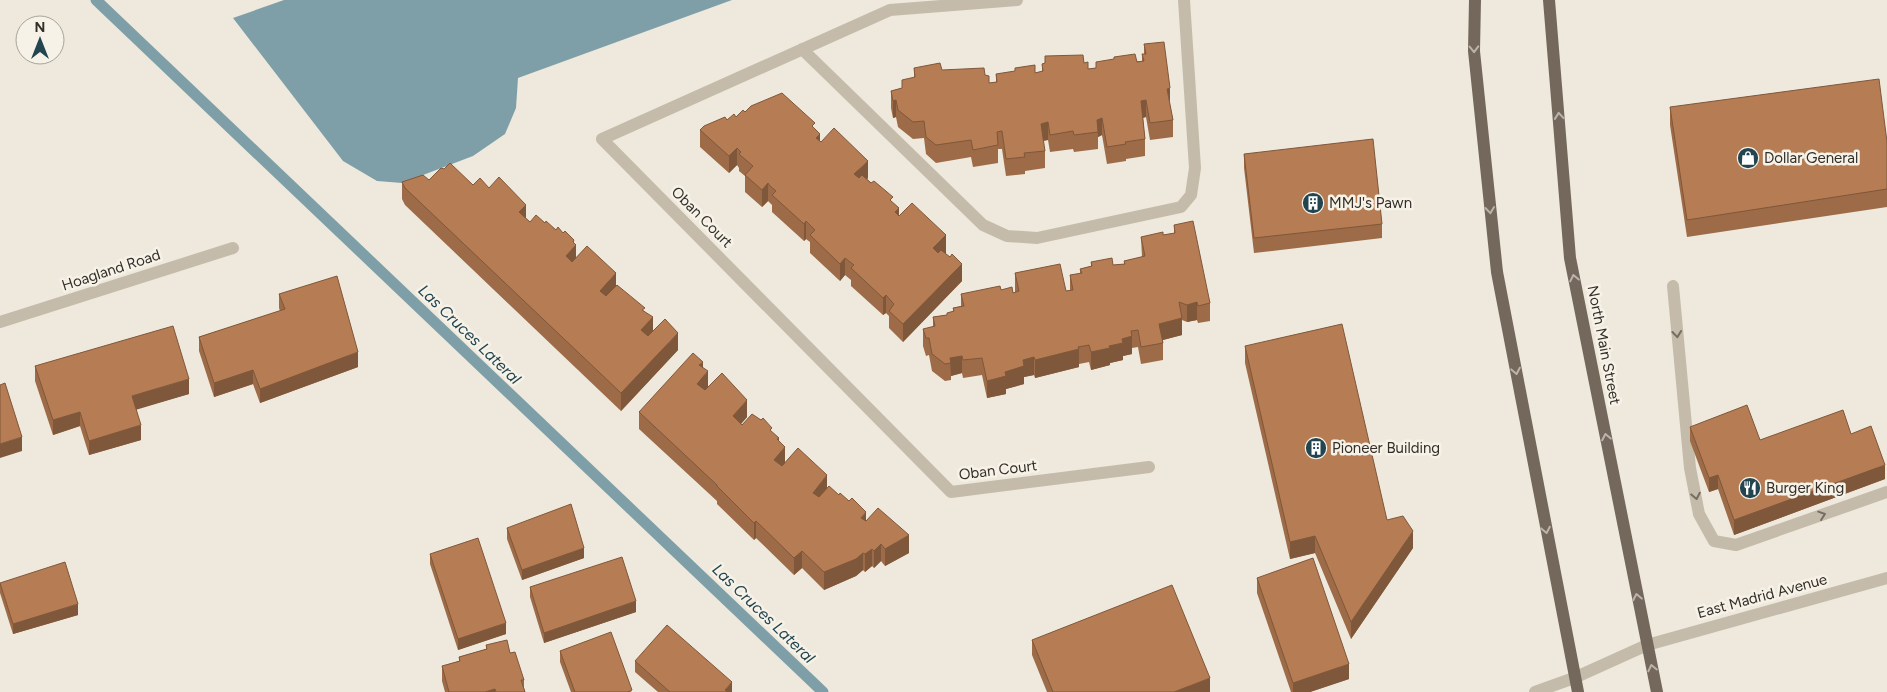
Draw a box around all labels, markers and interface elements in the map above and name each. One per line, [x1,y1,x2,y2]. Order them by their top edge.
north arrow [15,15,65,65]
text: N [35,19,45,36]
one-way arrow [1469,45,1480,53]
one-way arrow [1553,112,1564,120]
shop icon: Dollar General [1736,146,1760,170]
place label: Dollar General [1764,149,1858,167]
street label: Oban Court [668,183,736,251]
building icon: MMJ's Pawn [1301,191,1325,215]
place label: MMJ's Pawn [1329,194,1412,212]
one-way arrow [1485,207,1496,215]
street label: Hoagland Road [59,246,163,294]
one-way arrow [1570,273,1580,282]
water label: Las Cruces Lateral [414,281,525,388]
street label: North Main Street [1584,284,1624,406]
one-way arrow [1671,331,1682,339]
one-way arrow [1510,366,1520,375]
one-way arrow [1601,433,1612,442]
building icon: Pioneer Building [1304,436,1328,460]
place label: Pioneer Building [1332,439,1440,457]
street label: Oban Court [958,456,1039,484]
restaurant icon: Burger King [1738,476,1762,500]
place label: Burger King [1766,479,1844,497]
one-way arrow [1690,491,1700,500]
one-way arrow [1817,511,1826,521]
one-way arrow [1541,526,1551,535]
water label: Las Cruces Lateral [708,560,819,667]
street label: East Madrid Avenue [1695,570,1829,622]
one-way arrow [1633,592,1643,601]
one-way arrow [1647,664,1658,673]

